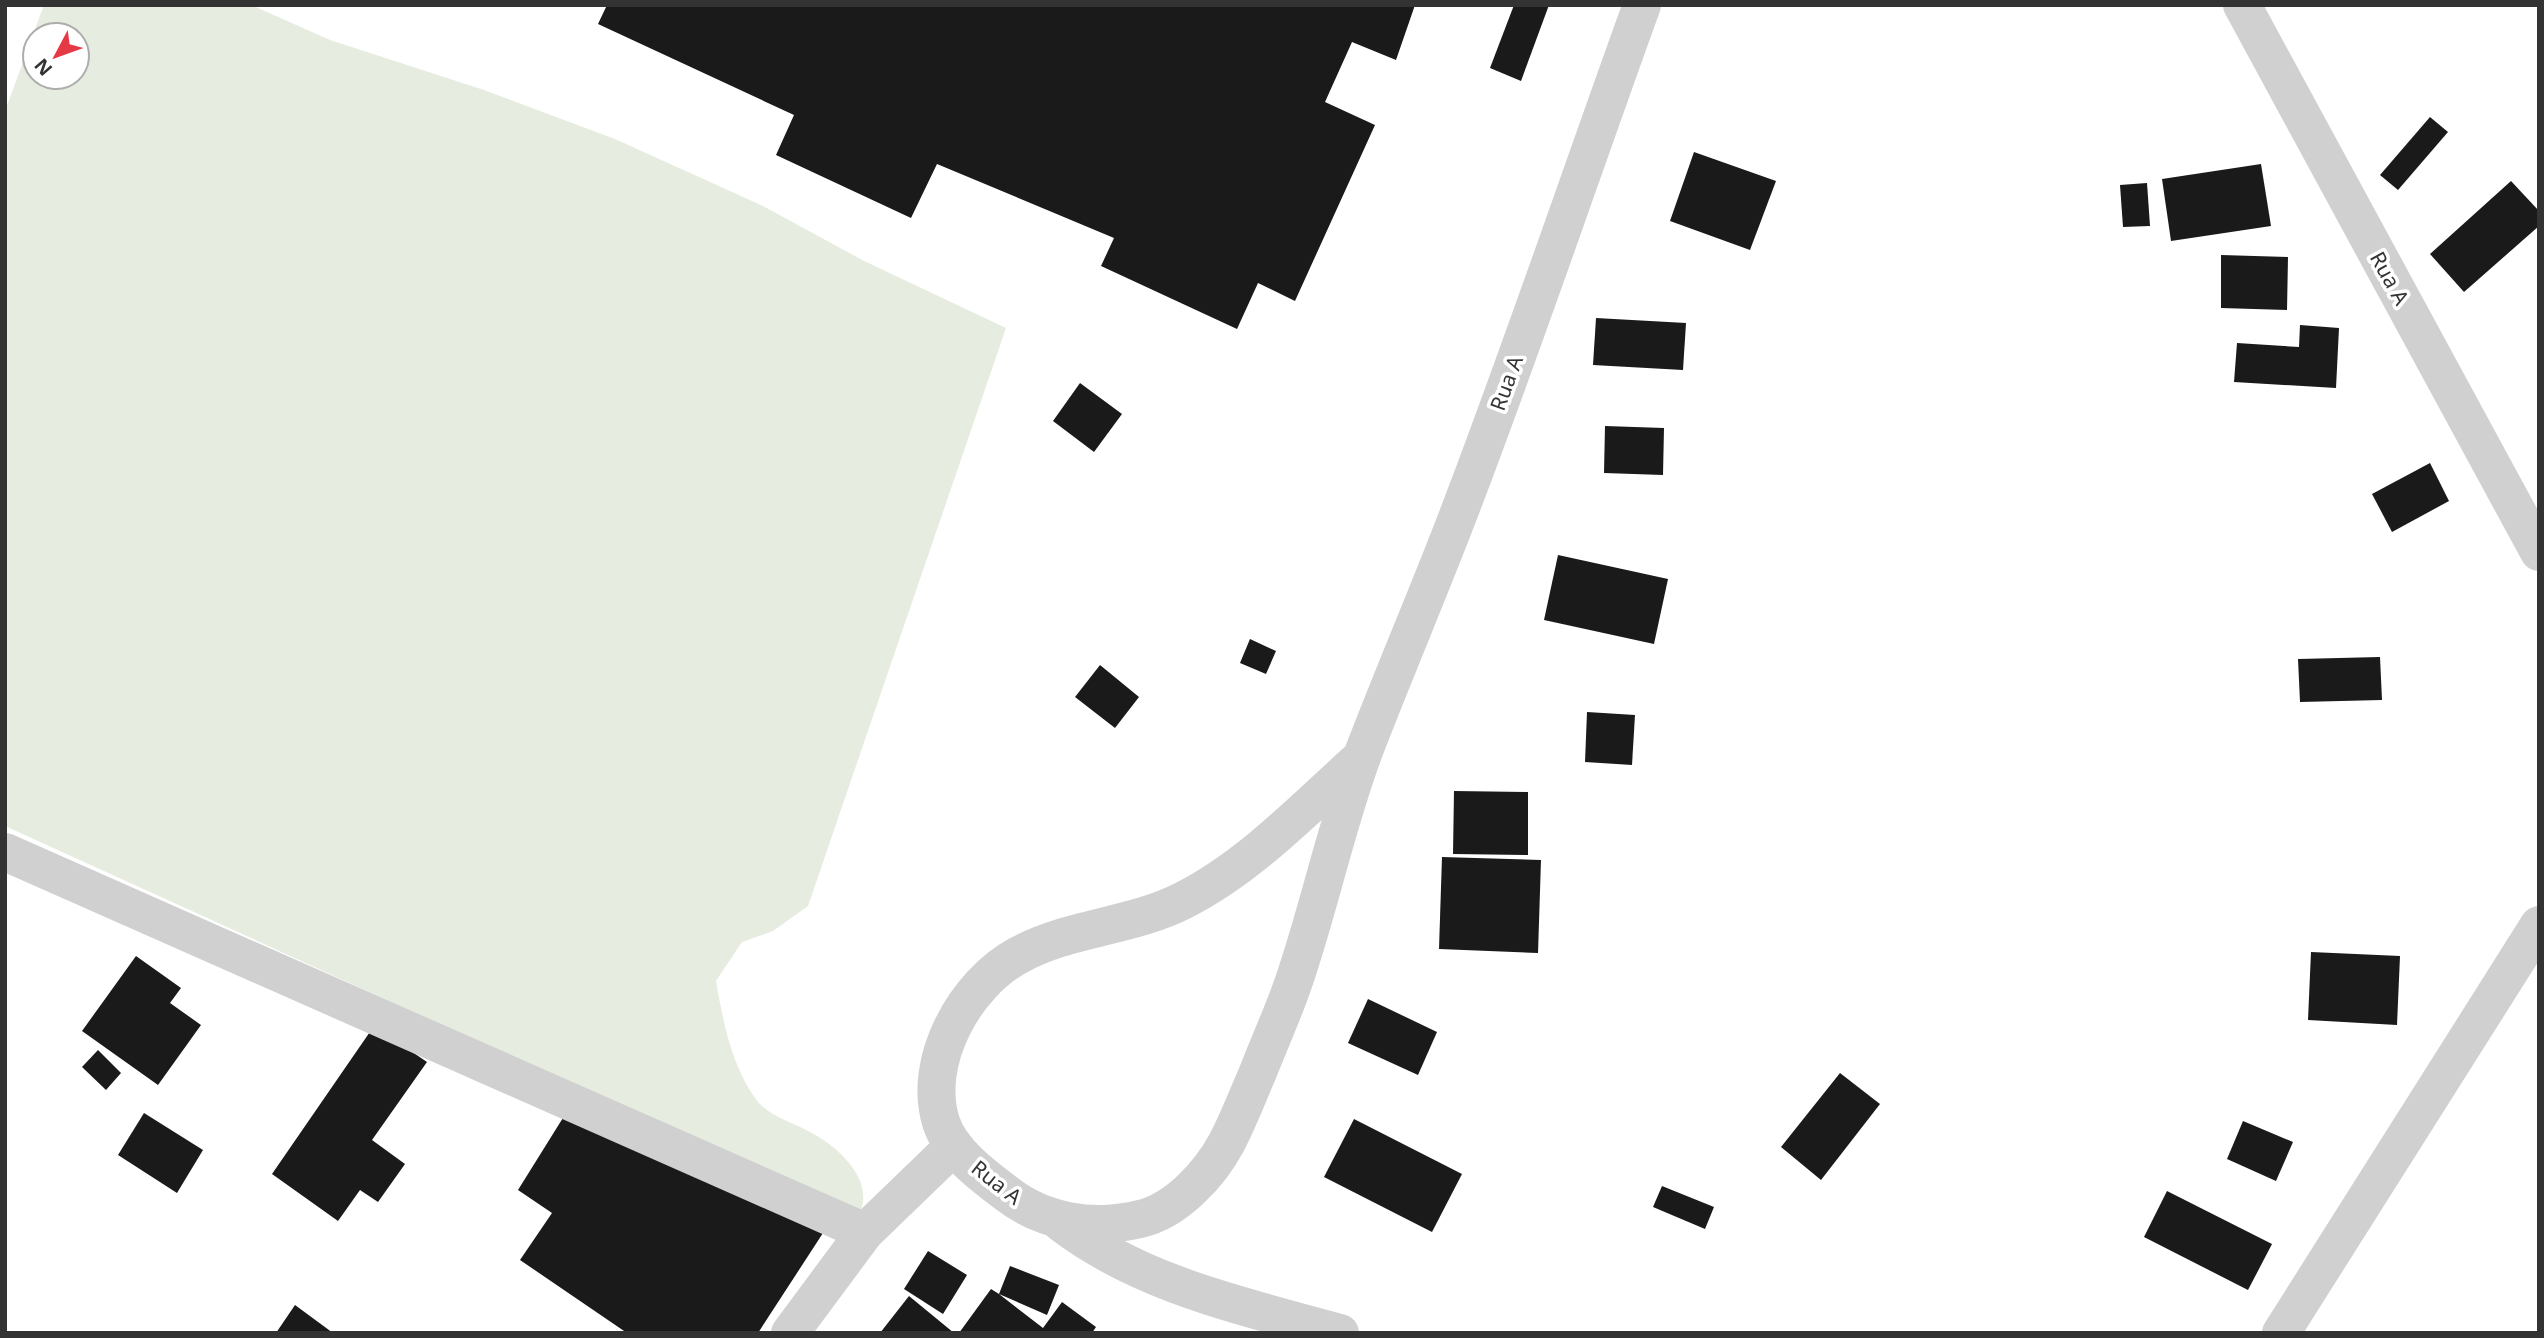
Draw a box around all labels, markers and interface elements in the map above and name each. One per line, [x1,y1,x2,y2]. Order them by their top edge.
north arrow [21,21,91,91]
text: N [28,53,58,82]
street label: Rua A [2364,246,2416,310]
street label: Rua A [1483,351,1529,414]
street label: Rua A [966,1154,1028,1211]

